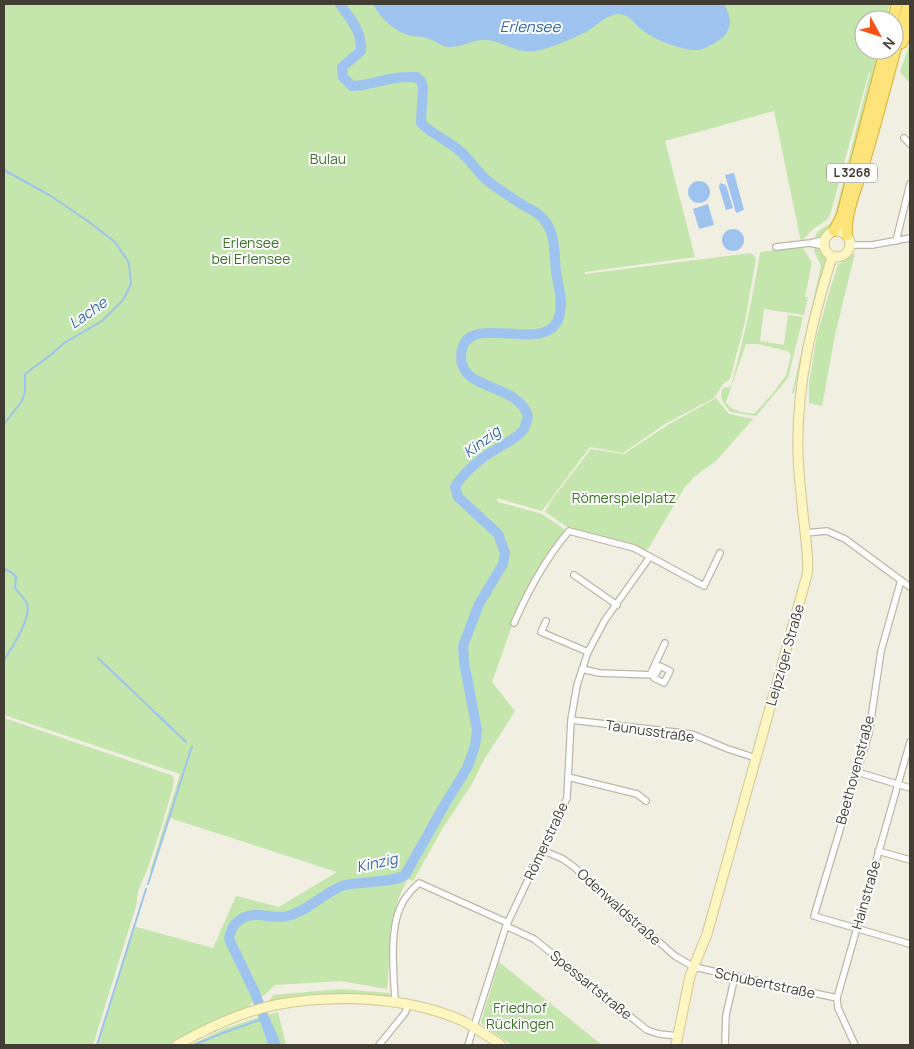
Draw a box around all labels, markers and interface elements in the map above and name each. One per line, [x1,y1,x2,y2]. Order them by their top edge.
north arrow [854,10,904,60]
water label: Erlensee [500,16,561,37]
text: N [879,34,900,54]
park label: Bulau [310,149,346,168]
road number: L 3268 [827,164,877,182]
park label: Erlensee bei Erlensee [212,233,290,268]
water label: Lache [64,291,112,333]
water label: Kinzig [459,420,506,463]
park label: Römerspielplatz [572,488,676,507]
street label: Leipziger Straße [761,602,808,708]
street label: Beethovenstraße [831,713,878,826]
street label: Taunusstraße [604,715,696,746]
street label: Römerstraße [519,799,572,883]
water label: Kinzig [354,847,401,877]
street label: Hainstraße [847,858,884,932]
street label: Odenwaldstraße [573,864,665,949]
street label: Spessartstraße [546,946,636,1024]
street label: Schubertstraße [713,963,817,1002]
park label: Friedhof Rückingen [486,998,554,1033]

